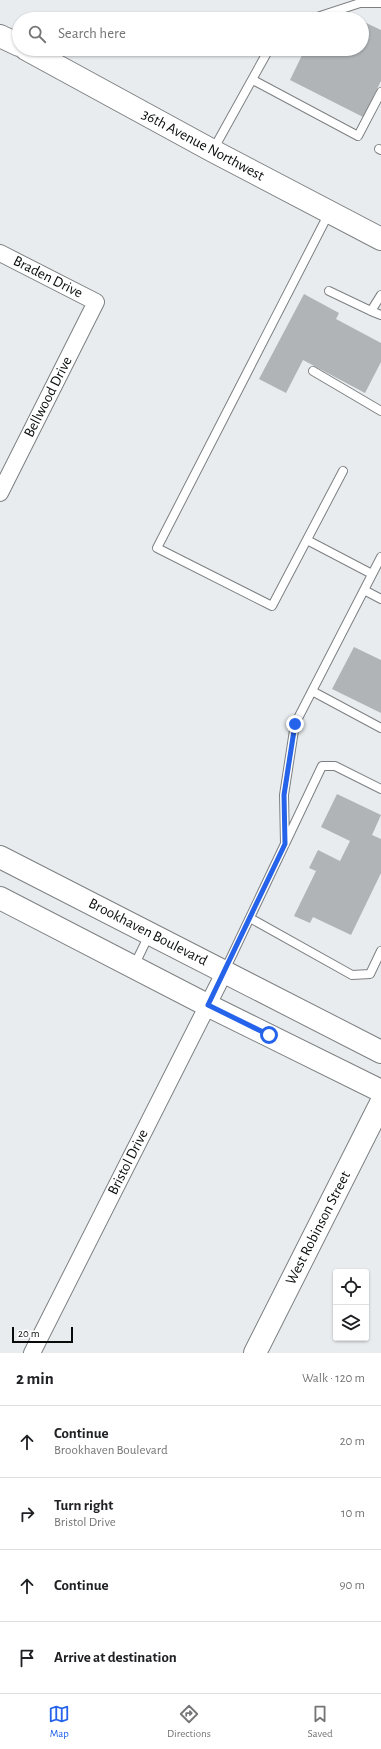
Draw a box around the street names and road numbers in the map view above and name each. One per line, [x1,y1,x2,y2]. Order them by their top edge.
street label: 36th Avenue Northwest [139,106,267,184]
street label: Braden Drive [11,253,85,301]
street label: Bellwood Drive [21,354,75,440]
street label: Brookhaven Boulevard [86,896,210,969]
street label: Bristol Drive [105,1127,151,1197]
street label: West Robinson Street [283,1169,353,1287]

